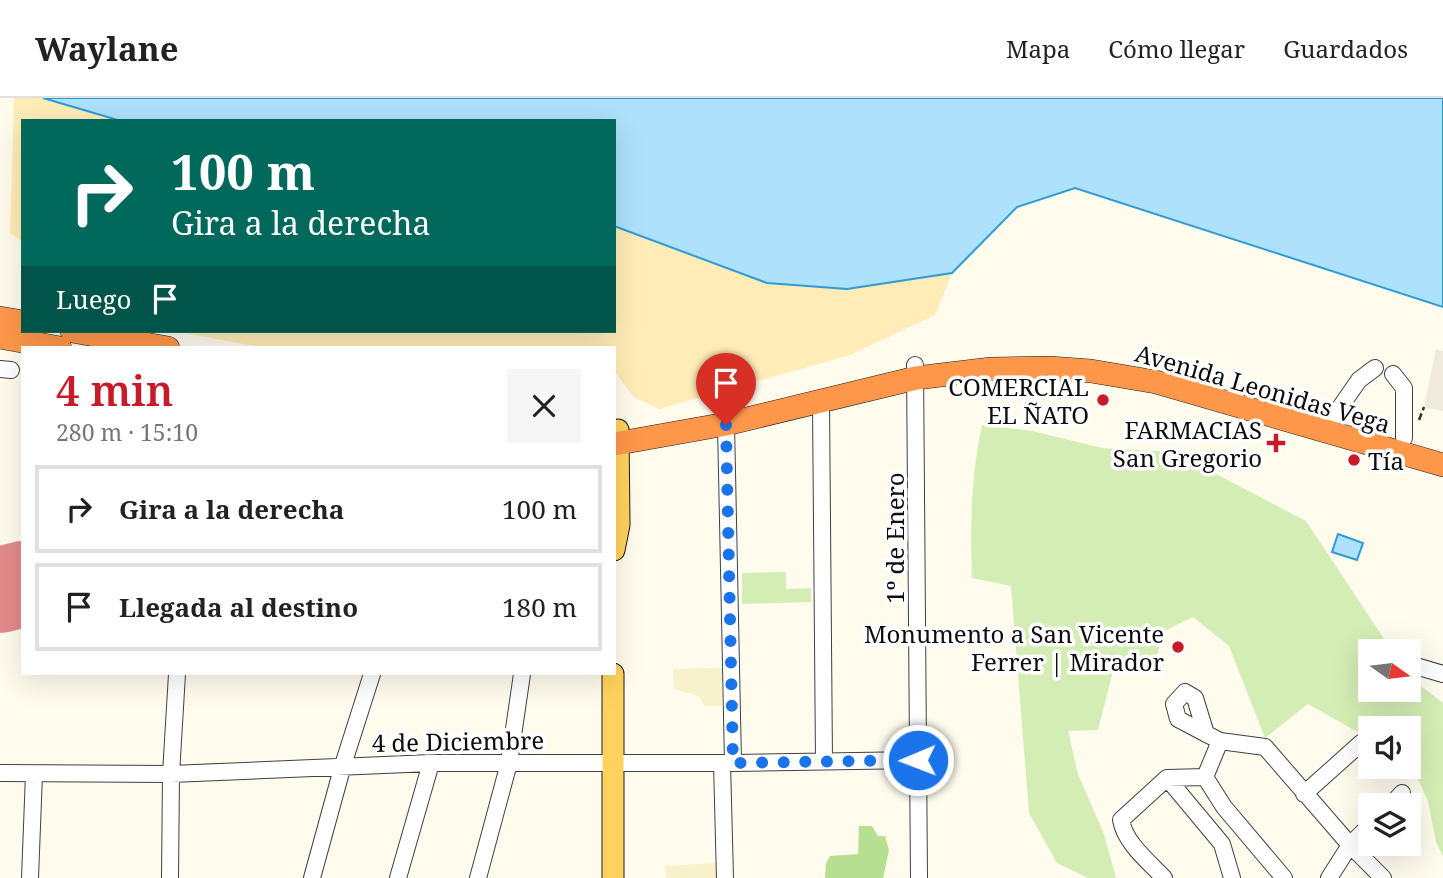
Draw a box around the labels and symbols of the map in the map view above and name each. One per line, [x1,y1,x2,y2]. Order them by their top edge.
street label: Avenida Leonidas Vega [1132,336,1394,440]
pin [696,353,756,425]
place label: COMERCIAL EL ÑATO [948,370,1089,431]
marker: COMERCIAL EL ÑATO [1095,392,1111,408]
place label: FARMACIAS San Gregorio [1113,413,1262,474]
marker: FARMACIAS San Gregorio [1268,435,1284,451]
place label: Tía [1368,444,1404,477]
marker: Tía [1346,452,1362,468]
street label: 1º de Enero [878,472,911,604]
place label: Monumento a San Vicente Ferrer | Mirador [864,617,1164,678]
marker: Monumento a San Vicente Ferrer | Mirador [1170,639,1186,655]
north arrow [1358,639,1421,702]
street label: 4 de Diciembre [371,723,545,759]
position arrow [881,723,955,797]

